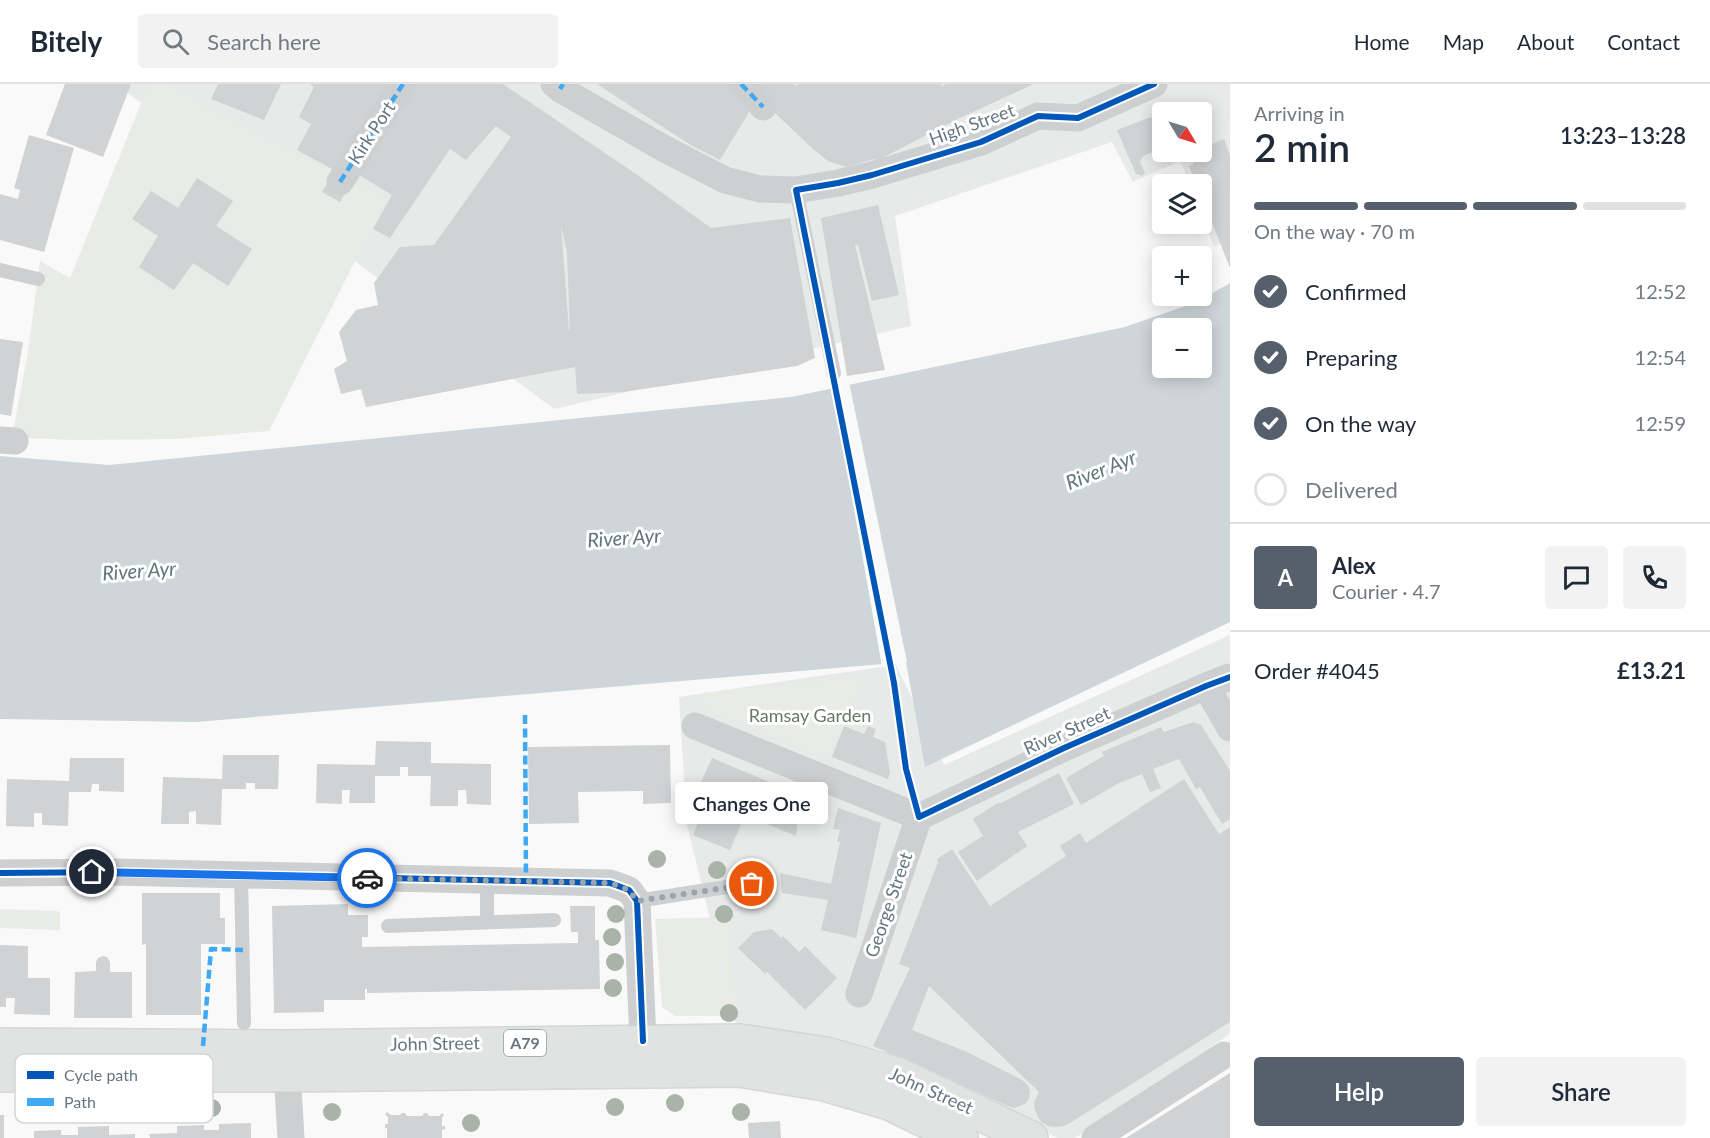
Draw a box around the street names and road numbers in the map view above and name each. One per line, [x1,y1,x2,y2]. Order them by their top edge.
street label: Kirk Port [343,97,400,168]
street label: High Street [926,98,1018,150]
street label: River Street [1020,701,1114,759]
street label: George Street [860,849,917,960]
road number: A79 [504,1030,546,1056]
street label: John Street [390,1031,481,1055]
street label: John Street [886,1062,977,1119]

